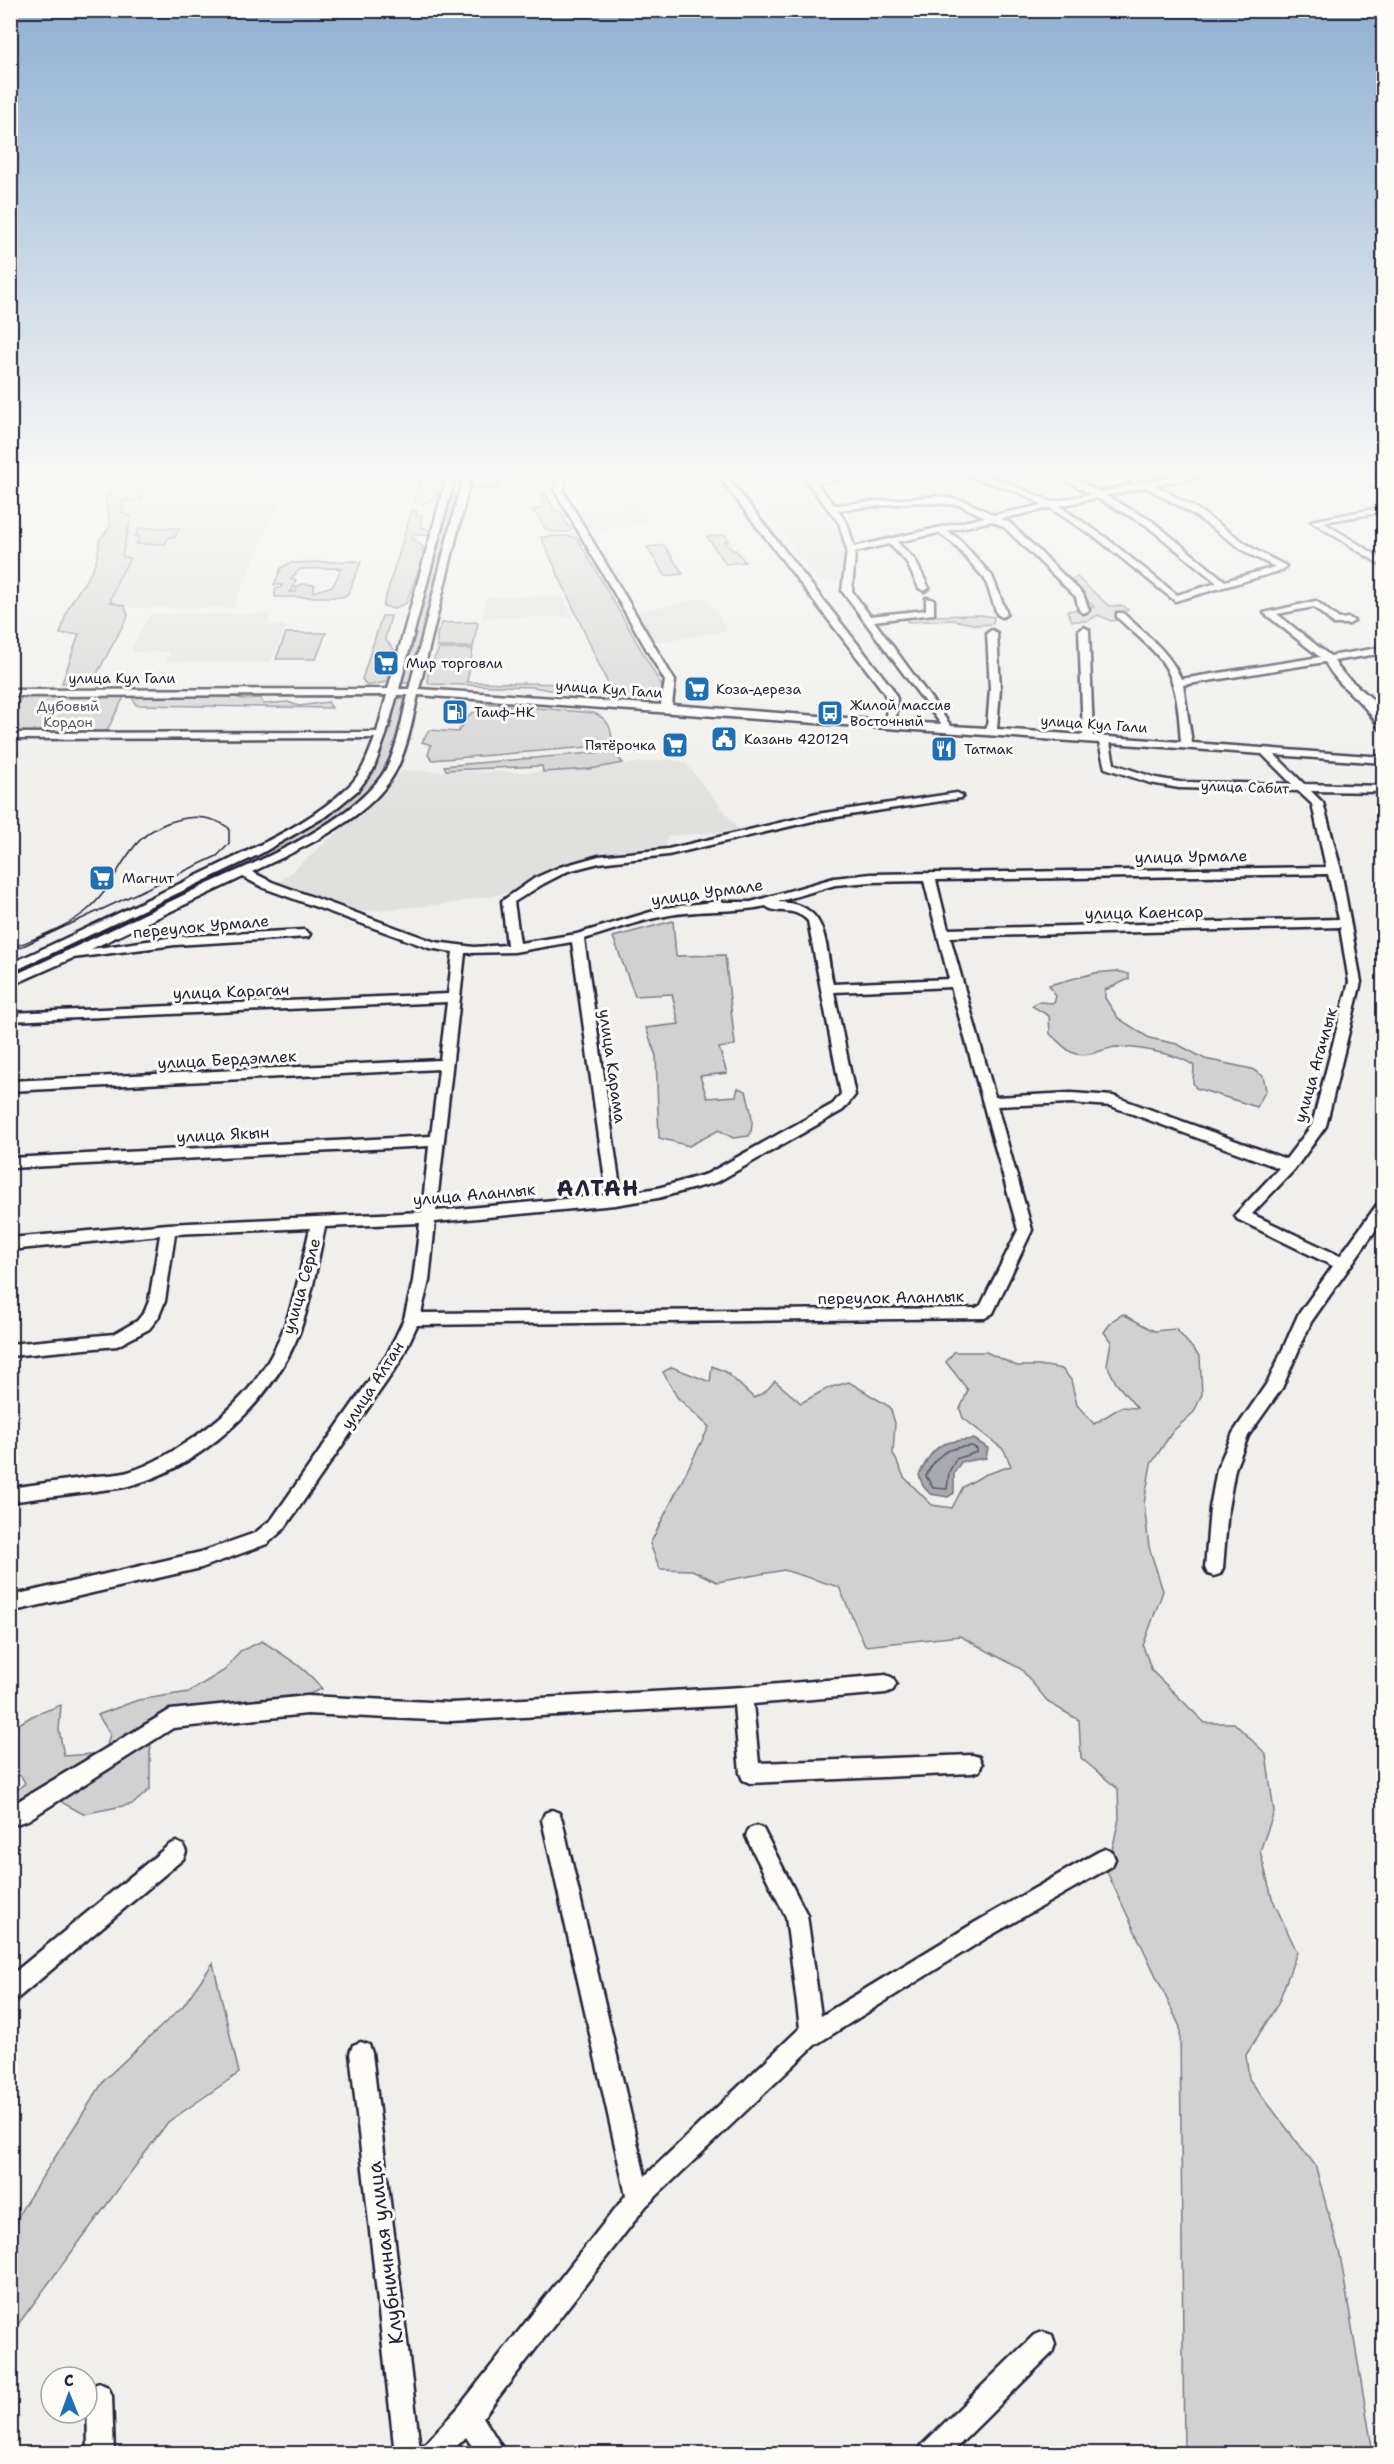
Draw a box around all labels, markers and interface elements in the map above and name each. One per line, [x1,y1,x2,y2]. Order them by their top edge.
supermarket icon: Мир торговли [371,648,401,678]
place label: Мир торговли [406,654,503,672]
street label: улица Кул Гали [68,669,176,687]
supermarket icon: Коза-дереза [682,674,712,704]
street label: улица Кул Гали [555,676,663,702]
place label: Коза-дереза [716,680,801,698]
place label: Жилой массив Восточный [850,696,951,730]
park label: Дубовый Кордон [37,697,99,731]
fuel station icon: Таиф-НК [440,697,470,727]
bus stop icon: Жилой массив Восточный [815,698,845,728]
place label: Таиф-НК [474,703,535,721]
street label: улица Кул Гали [1040,711,1148,737]
public building icon: Казань 420129 [709,724,739,754]
supermarket icon: Пятёрочка [660,730,690,760]
place label: Казань 420129 [744,730,849,748]
restaurant icon: Татмак [929,734,959,764]
place label: Пятёрочка [585,736,656,754]
place label: Татмак [964,740,1013,758]
street label: улица Сабит [1201,776,1290,798]
street label: улица Урмале [1134,845,1248,868]
supermarket icon: Магнит [87,863,117,893]
place label: Магнит [122,869,175,887]
street label: улица Урмале [650,874,764,911]
street label: улица Каенсар [1085,901,1204,924]
street label: переулок Урмале [132,910,270,943]
street label: улица Карагач [172,979,290,1004]
street label: улица Агачлык [1289,1005,1342,1125]
street label: улица Карама [594,1008,631,1125]
street label: улица Бердэмлек [157,1045,298,1074]
street label: улица Якын [176,1122,270,1147]
district label: АЛТАН [557,1174,640,1203]
street label: улица Аланлык [412,1179,537,1210]
street label: улица Серле [278,1236,325,1337]
street label: переулок Аланлык [818,1286,965,1309]
street label: улица Алтан [336,1337,409,1433]
street label: Клубничная улица [361,2159,409,2346]
north arrow [39,2365,99,2425]
text: С [64,2370,74,2391]

